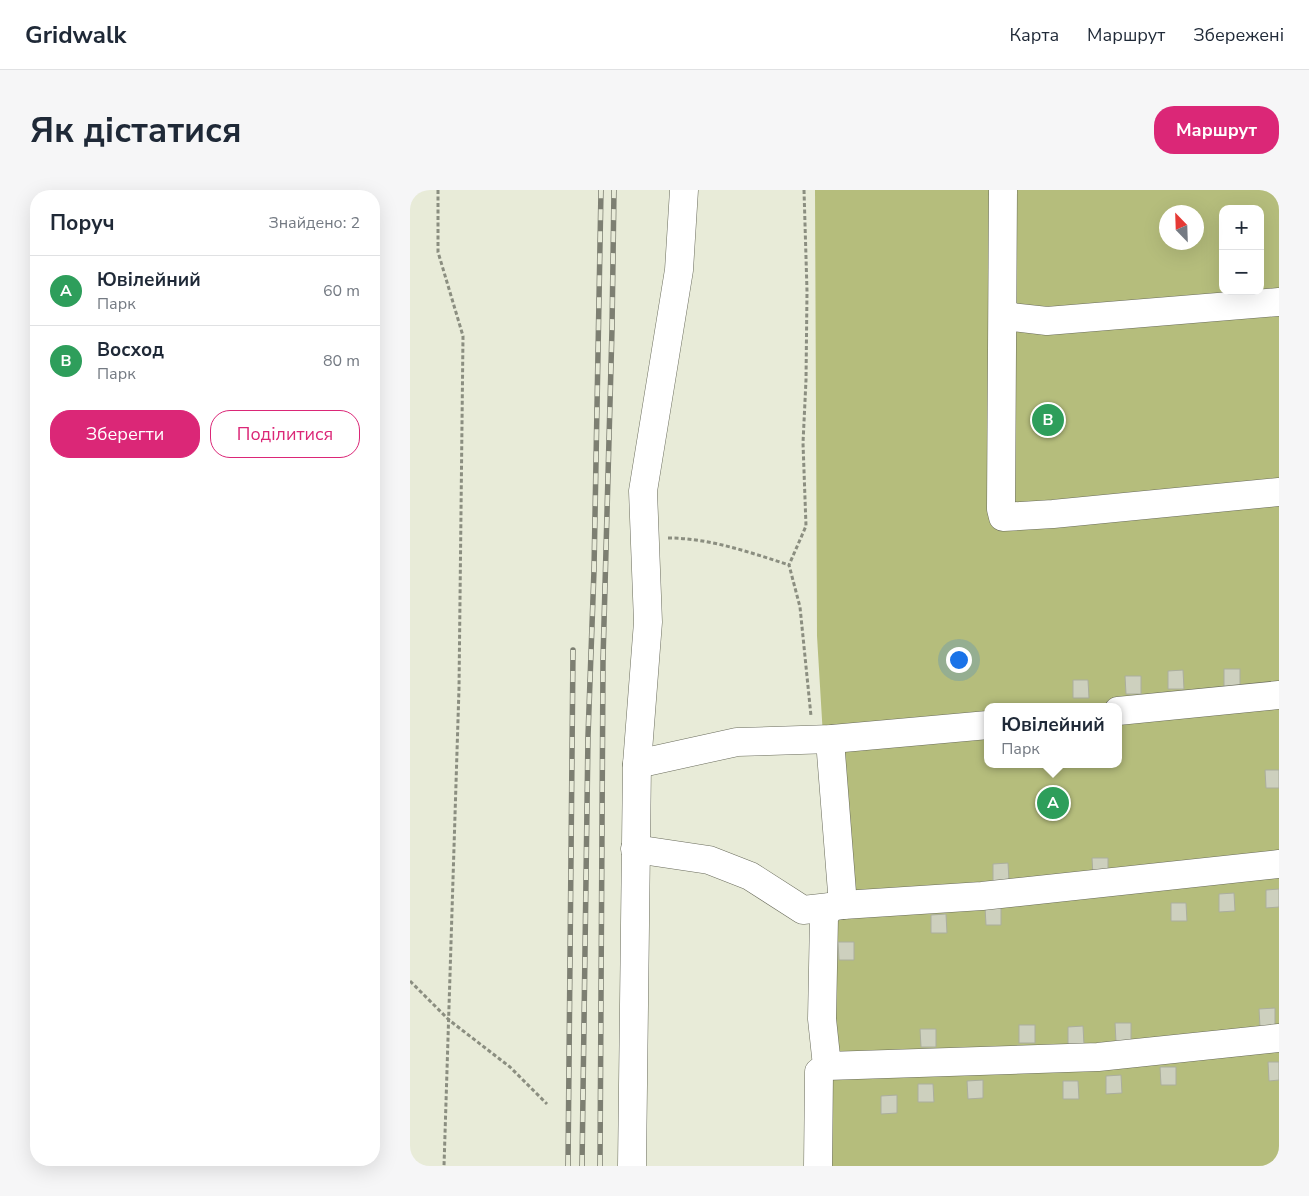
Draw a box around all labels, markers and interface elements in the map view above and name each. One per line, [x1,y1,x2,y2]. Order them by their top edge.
text: Gridwalk [25,19,126,51]
text: Карта [1010,23,1059,47]
text: Маршрут [1087,23,1165,47]
text: Збережені [1193,23,1284,47]
button: Маршрут [1154,106,1279,154]
text: Як дістатися [30,107,242,154]
north arrow [1159,205,1204,250]
map controls [1219,205,1264,295]
button: + [1219,205,1264,250]
text: Поруч [50,209,115,237]
text: Знайдено: 2 [268,212,360,234]
button: − [1219,250,1264,295]
text: Ювілейний [97,267,201,293]
text: A [60,280,72,302]
text: 60 m [323,280,360,302]
text: Парк [97,293,136,315]
text: Восход [97,337,164,363]
text: B [60,350,72,372]
text: 80 m [323,350,360,372]
text: Парк [97,363,136,385]
pin: B [1032,401,1064,439]
button: Зберегти [50,410,200,458]
button: Поділитися [210,410,360,458]
your location [946,647,972,673]
popup [984,703,1122,768]
text: Ювілейний [1001,712,1105,738]
text: Парк [1001,738,1040,760]
pin: A [1037,784,1069,822]

